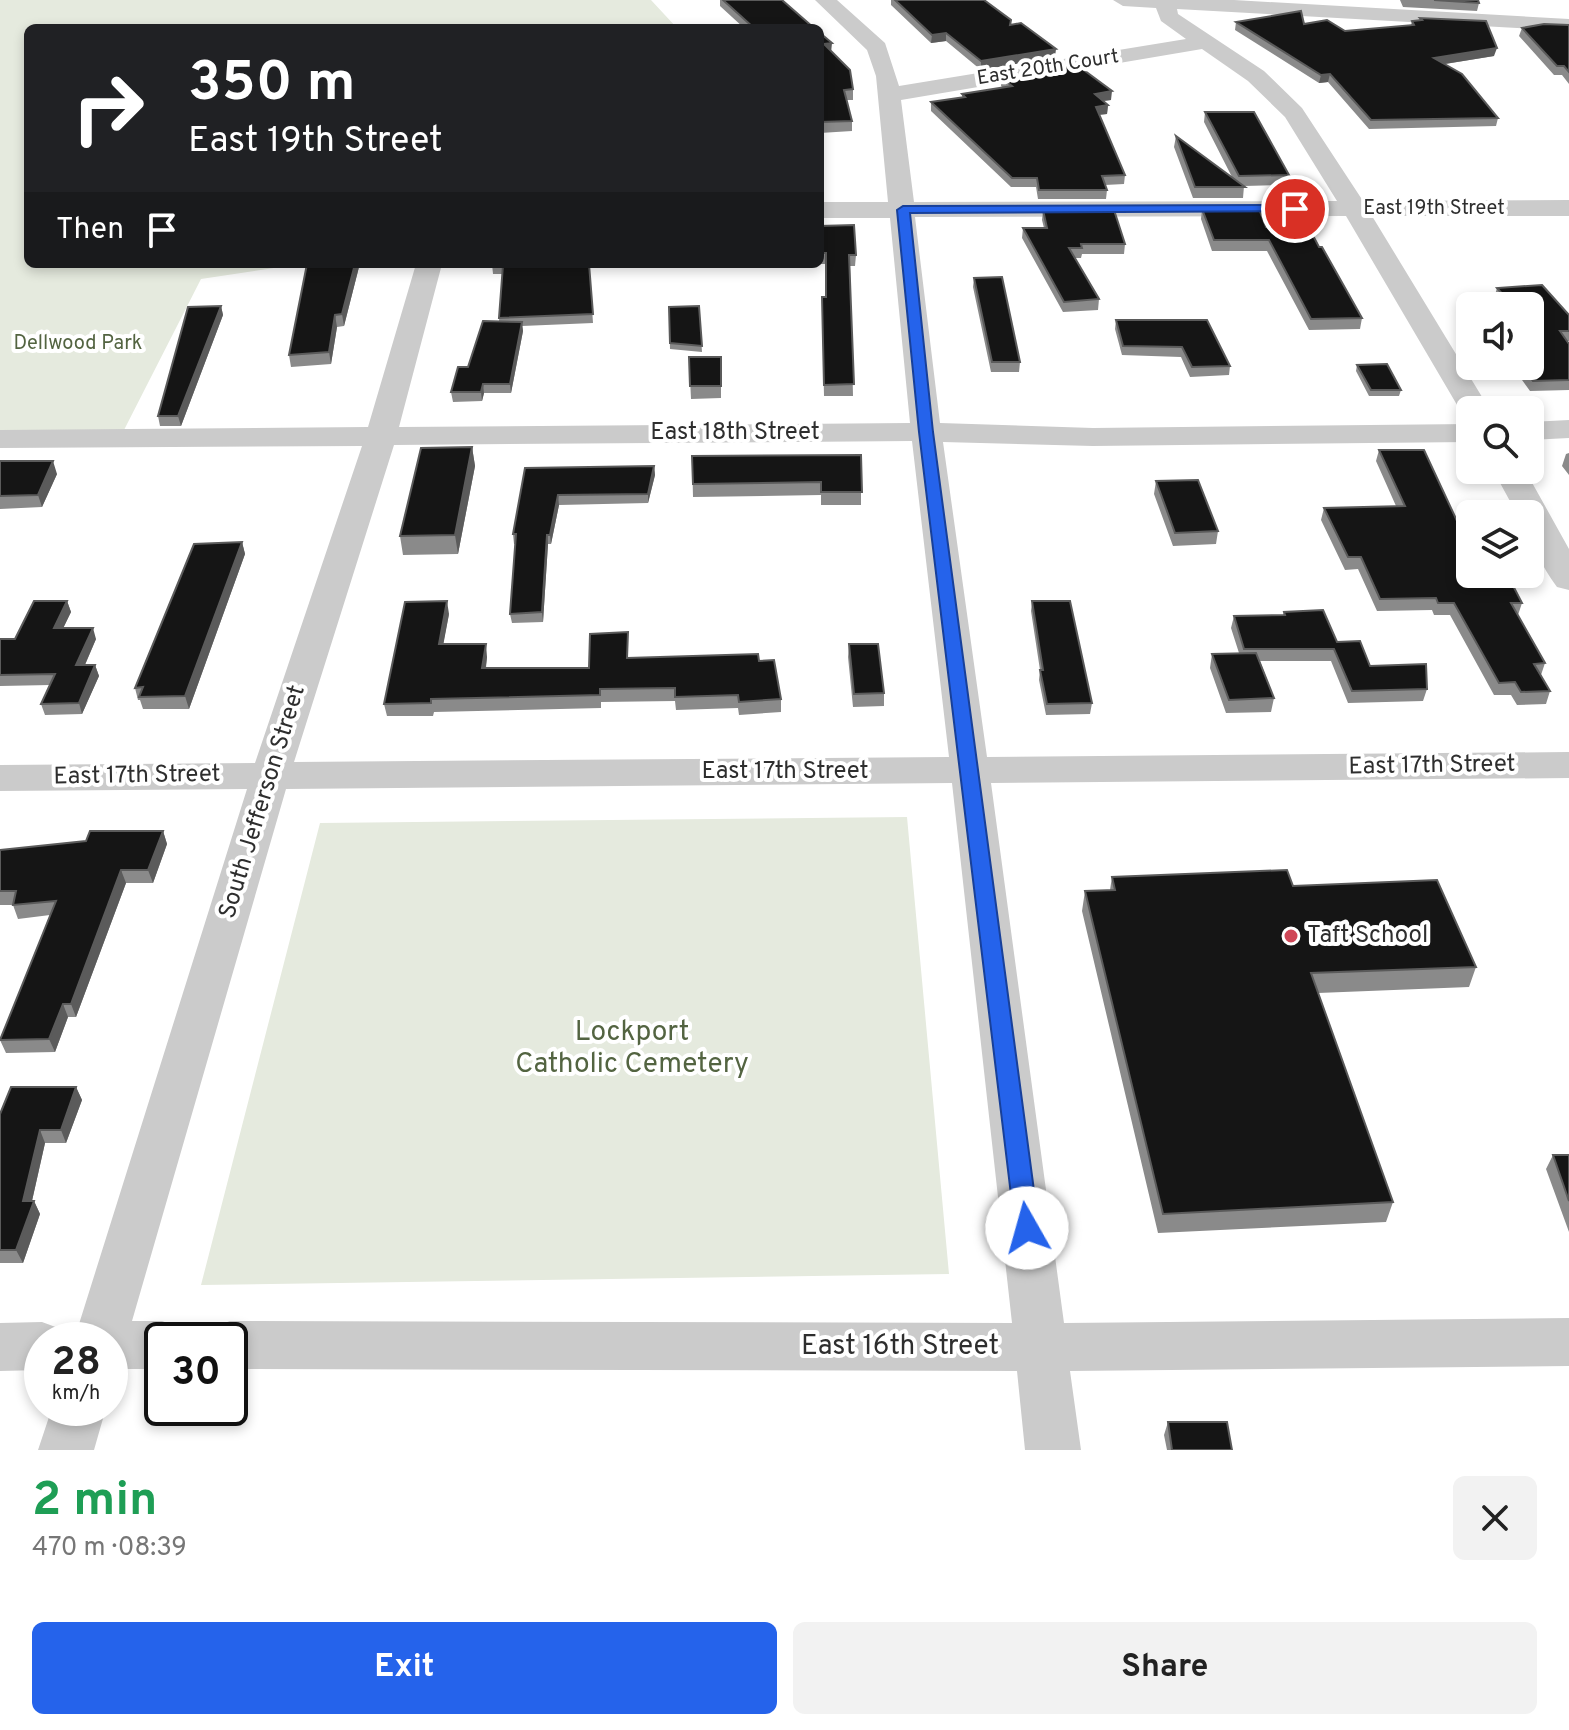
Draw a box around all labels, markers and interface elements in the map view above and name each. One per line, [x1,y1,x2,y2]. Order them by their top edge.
street label: East 20th Court [975,44,1121,92]
text: 350 m [188,50,356,120]
icon: right [56,56,160,160]
text: East 19th Street [188,119,443,165]
pin [1261,175,1329,243]
icon: arrive [1273,187,1317,231]
street label: East 19th Street [1363,196,1505,222]
icon: arrive [140,208,184,252]
text: Then [56,212,124,249]
map controls [1456,292,1544,588]
button: sound [1456,292,1544,380]
park label: Dellwood Park [14,331,142,357]
button: search [1456,396,1544,484]
street label: East 18th Street [650,418,820,448]
button: layers [1456,500,1544,588]
street label: South Jefferson Street [213,682,313,922]
street label: East 17th Street [1348,750,1516,782]
street label: East 17th Street [701,757,869,787]
street label: East 17th Street [53,760,221,792]
place label: Taft School [1307,921,1428,951]
marker: Taft School [1282,927,1300,945]
park label: Lockport Catholic Cemetery [515,1015,749,1083]
position arrow [985,1186,1069,1270]
speed limit sign: 30 [144,1322,248,1426]
street label: East 16th Street [801,1329,999,1365]
text: 28 [51,1339,101,1389]
text: km/h [52,1381,100,1407]
text: 2 min [32,1472,157,1532]
button: close [1453,1476,1537,1560]
text: 470 m · 08:39 [32,1532,187,1565]
button: Exit [32,1622,777,1714]
button: Share [793,1622,1537,1714]

